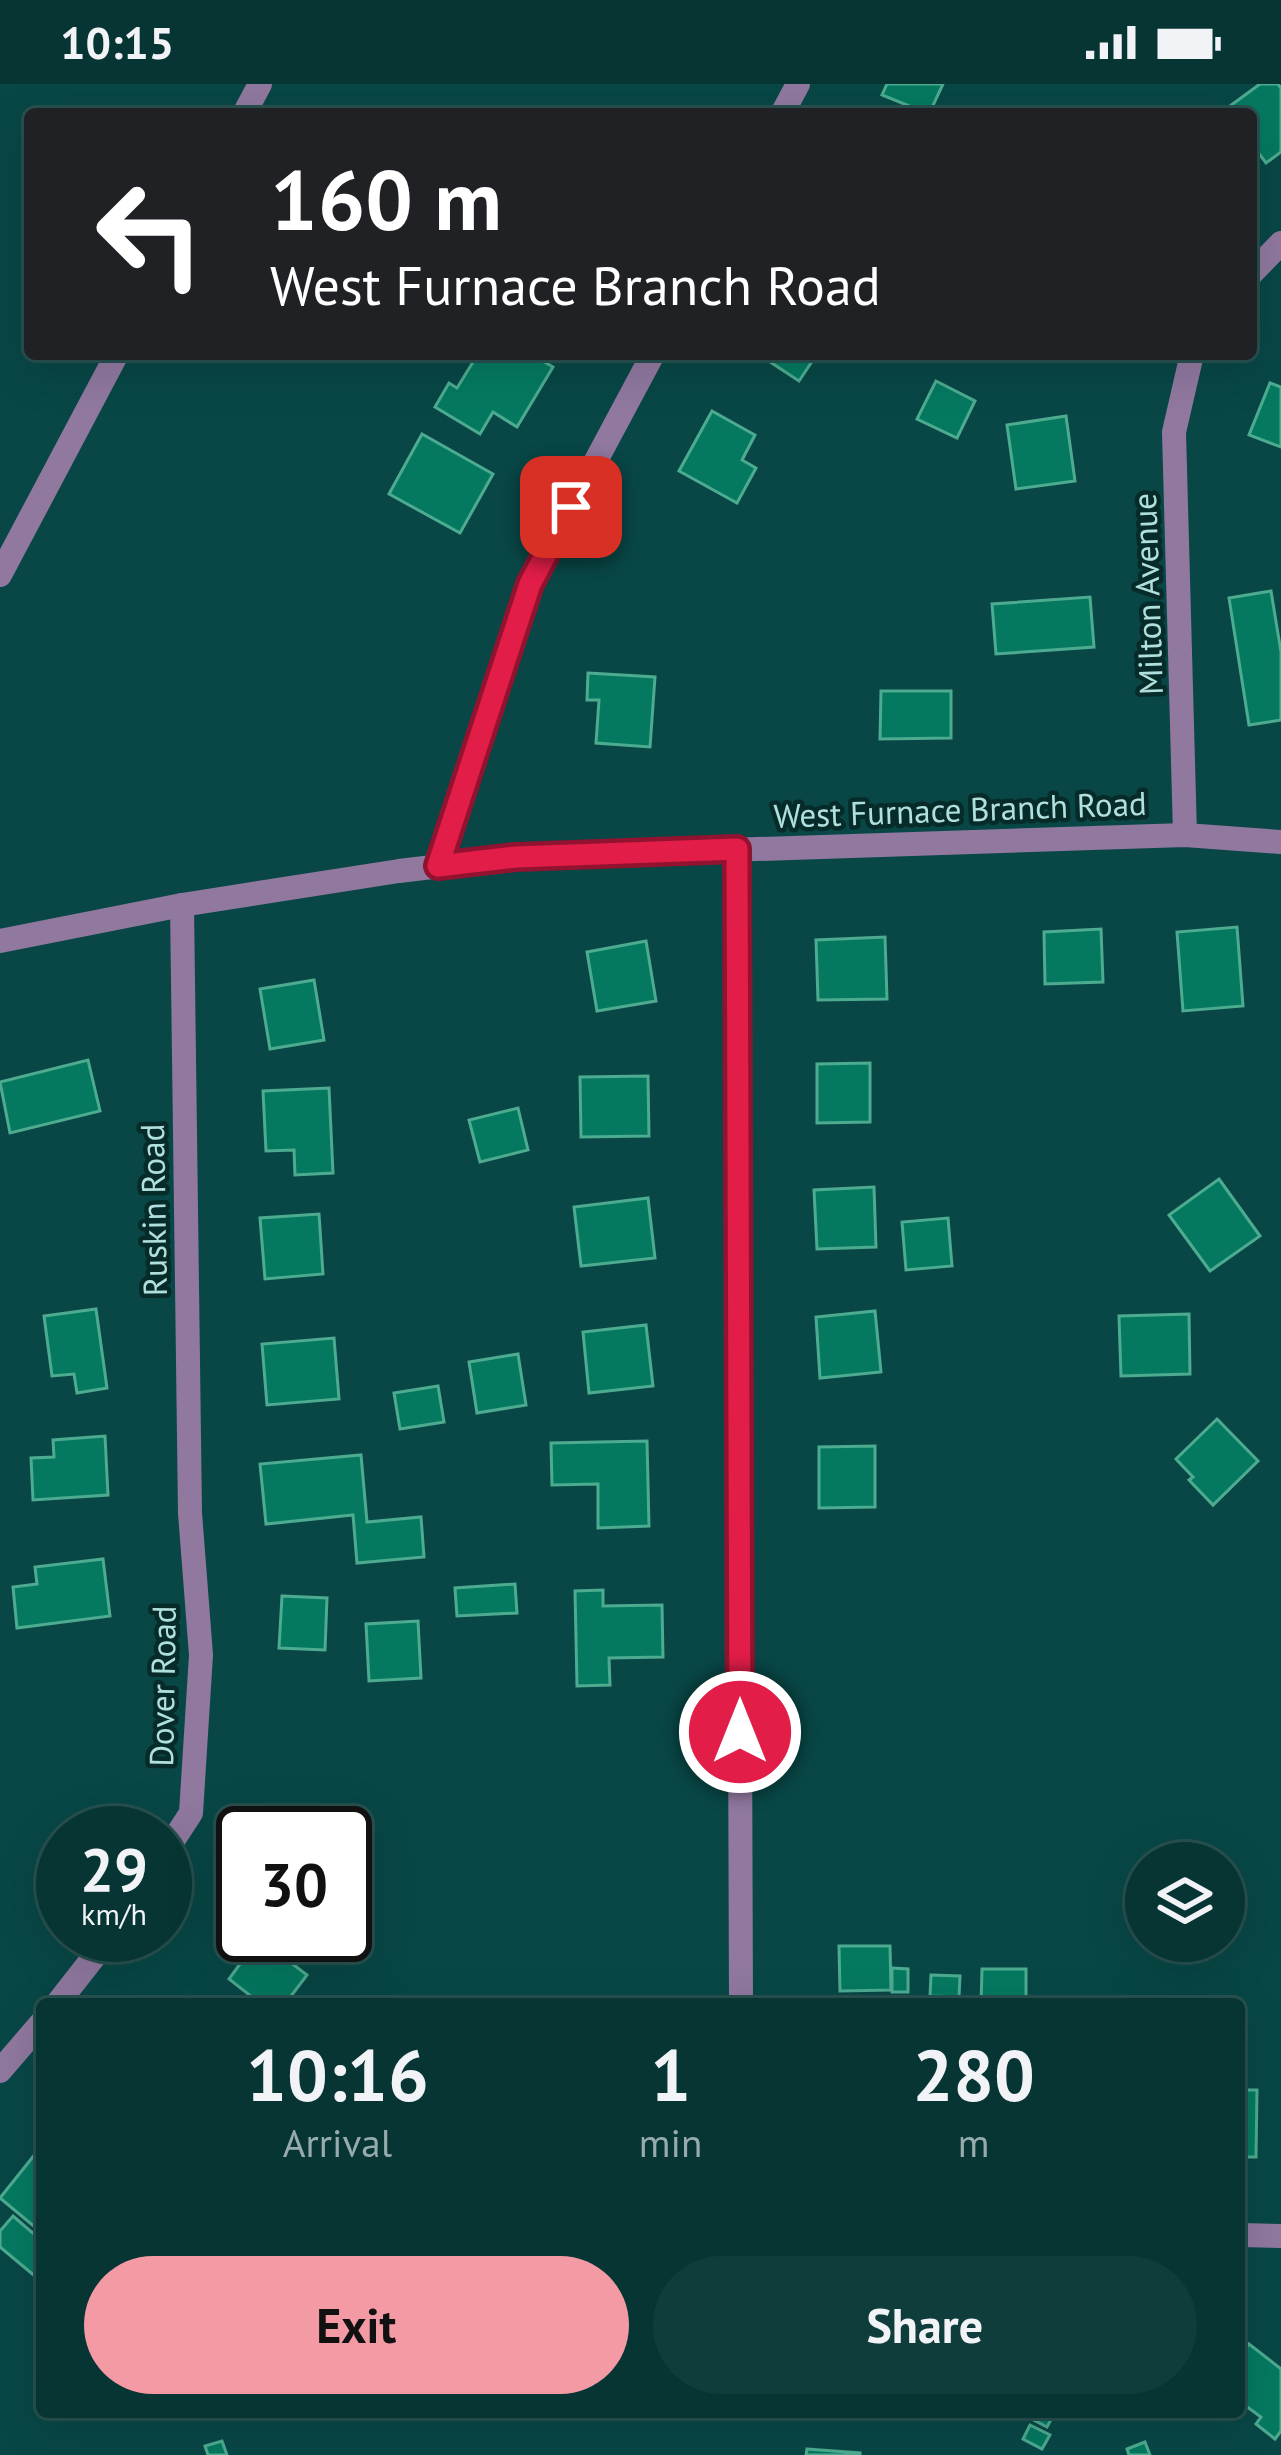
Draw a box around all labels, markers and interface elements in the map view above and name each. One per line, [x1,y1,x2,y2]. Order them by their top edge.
text: 10:15 [60,13,174,71]
text: 160 m [270,144,502,253]
icon: left [72,156,228,312]
text: West Furnace Branch Road [270,250,881,320]
pin [520,456,622,558]
icon: arrive [538,474,604,540]
street label: Milton Avenue [1122,492,1172,696]
street label: West Furnace Branch Road [773,781,1147,837]
street label: Ruskin Road [130,1123,176,1297]
street label: Dover Road [139,1605,185,1767]
position arrow [677,1669,803,1795]
speed limit sign: 30 [216,1806,372,1962]
text: 29 [80,1830,148,1908]
map controls [1125,1842,1245,1962]
button: layers [1125,1842,1245,1962]
text: km/h [81,1894,147,1933]
text: 10:16 [246,2028,429,2121]
text: 1 [650,2028,691,2121]
text: 280 [912,2028,1035,2121]
text: Arrival [283,2117,392,2168]
text: min [639,2117,702,2168]
text: m [958,2117,989,2168]
button: Exit [84,2256,629,2394]
button: Share [653,2256,1197,2394]

